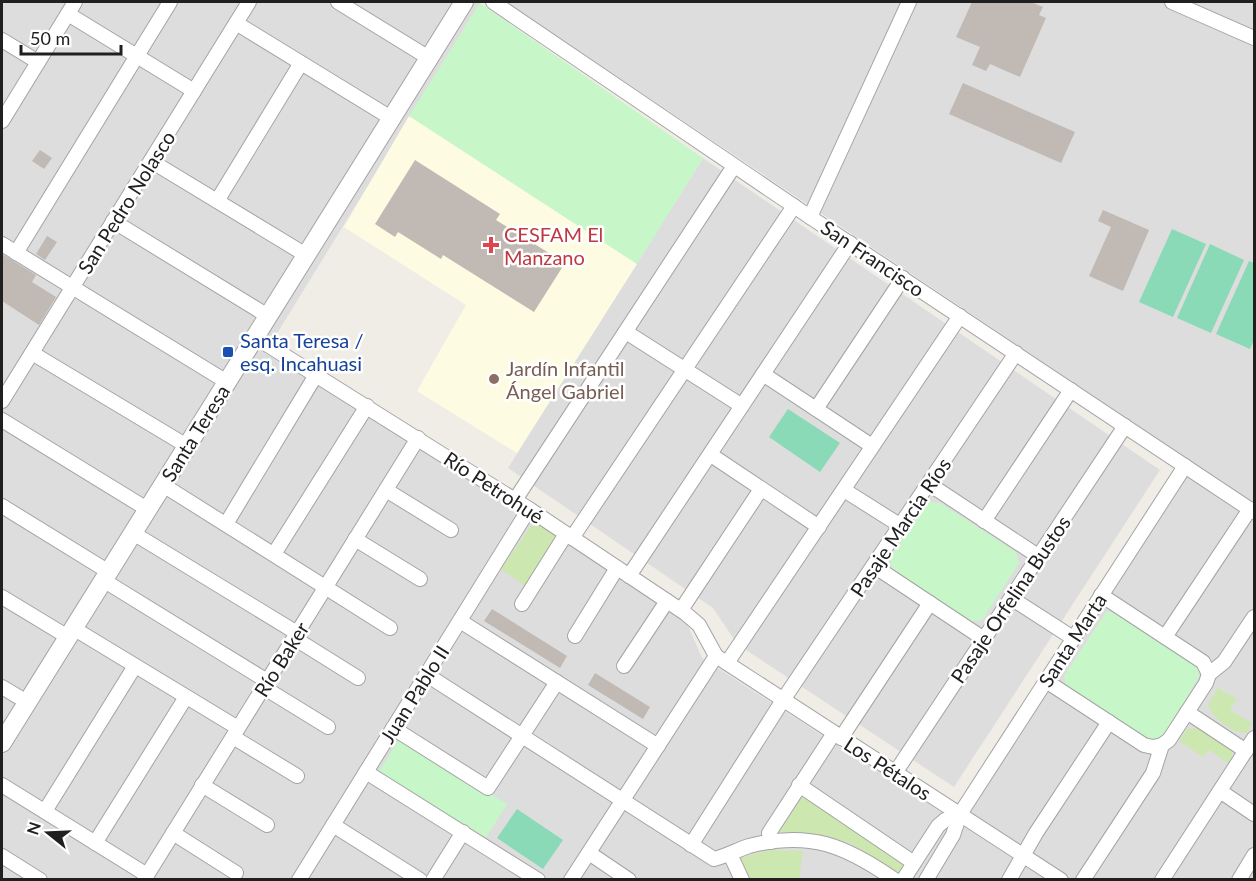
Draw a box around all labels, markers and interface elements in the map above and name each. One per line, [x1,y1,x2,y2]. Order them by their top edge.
scale bar [21,18,122,56]
text: 50 m [30,27,70,49]
street label: San Pedro Nolasco [72,126,180,278]
street label: San Francisco [817,215,929,301]
place label: CESFAM El Manzano [504,222,603,269]
marker: CESFAM El Manzano [482,236,500,254]
place label: Santa Teresa / esq. Incahuasi [240,328,363,375]
marker: Santa Teresa / esq. Incahuasi [221,345,235,359]
place label: Jardín Infantil Ángel Gabriel [506,356,625,403]
marker: Jardín Infantil Ángel Gabriel [487,372,501,386]
street label: Santa Teresa [156,380,234,486]
street label: Río Petrohué [440,446,548,528]
street label: Pasaje Marcia Ríos [845,453,955,601]
street label: Pasaje Orfelina Bustos [945,511,1075,687]
street label: Santa Marta [1033,589,1111,691]
street label: Río Baker [249,617,314,701]
street label: Juan Pablo II [374,641,454,747]
street label: Los Pétalos [840,731,936,805]
north arrow [18,803,78,863]
text: N [22,819,44,837]

